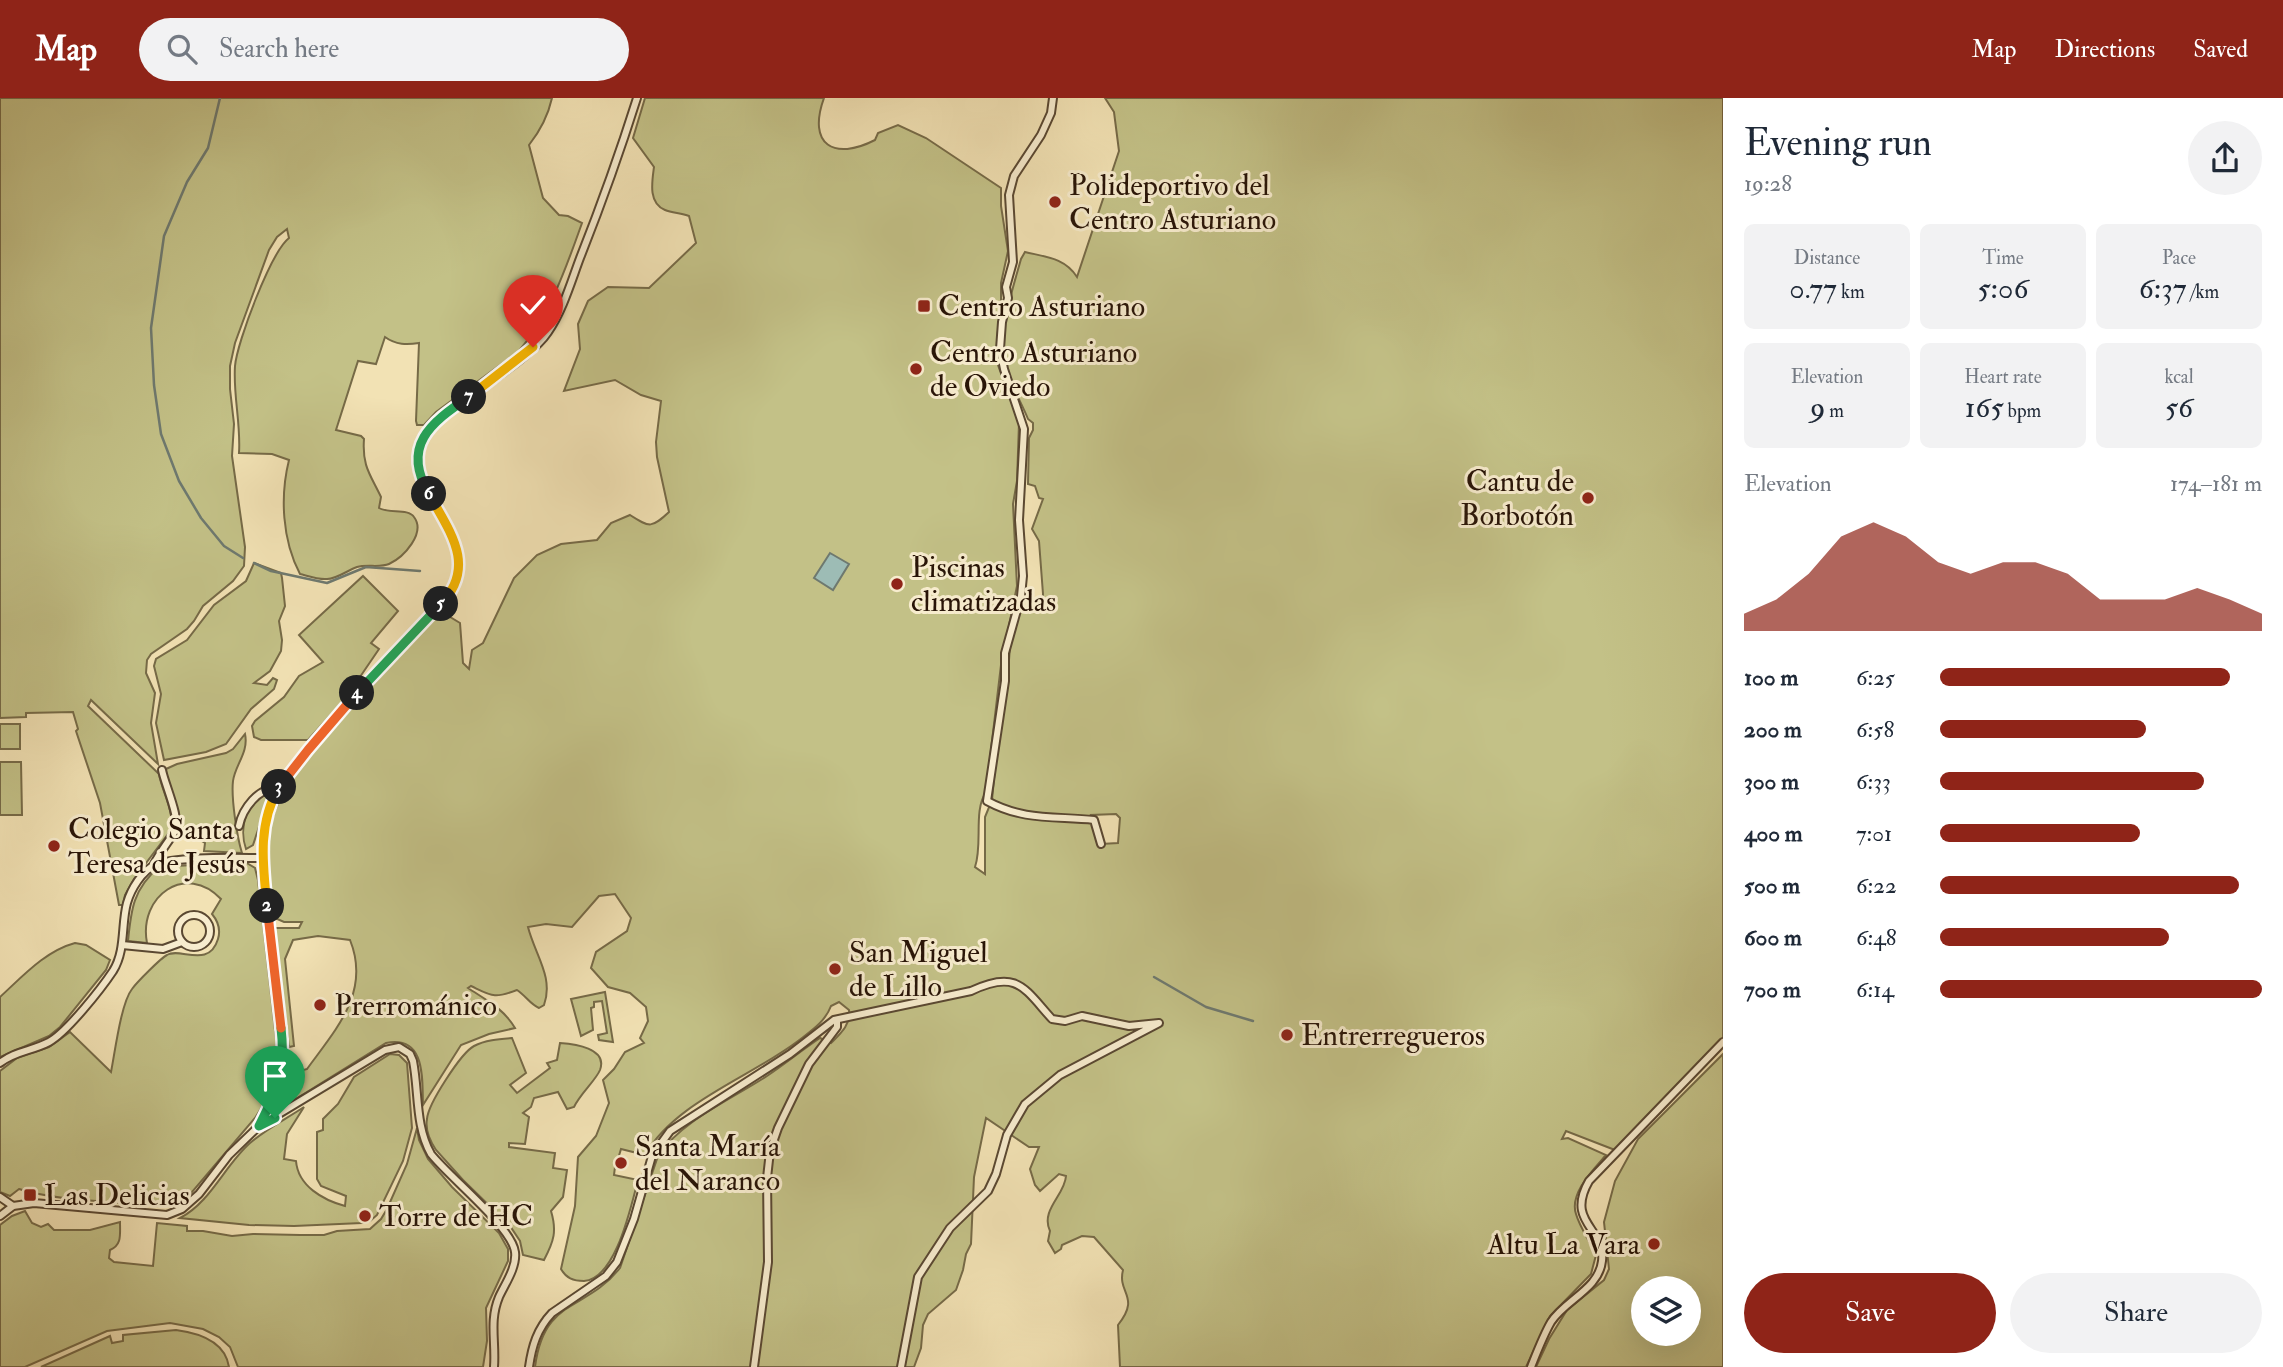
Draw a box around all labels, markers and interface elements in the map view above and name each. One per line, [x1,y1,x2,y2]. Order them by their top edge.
search box [139,18,629,81]
text: Map [35,29,97,70]
icon: search [163,30,201,68]
text: Search here [219,33,339,65]
text: Map [1971,34,2016,65]
text: Directions [2054,34,2155,65]
text: Saved [2193,34,2248,65]
text: Evening run [1744,119,1932,167]
button: share [2188,121,2262,195]
place label: Polideportivo del Centro Asturiano [1069,167,1276,238]
text: 19:28 [1744,169,1792,198]
marker: Polideportivo del Centro Asturiano [1047,194,1063,210]
text: Distance [1794,246,1860,270]
text: Time [1982,246,2024,270]
text: Pace [2162,246,2196,270]
text: 0.77 [1789,270,1837,307]
text: 5:06 [1977,270,2029,307]
text: 6:37 [2139,270,2187,307]
pin [503,275,563,347]
text: km [1837,280,1865,304]
text: /km [2187,280,2219,304]
icon: check [514,286,552,324]
place label: Centro Asturiano [938,288,1145,325]
marker: Centro Asturiano [916,298,932,314]
place label: Centro Asturiano de Oviedo [930,334,1137,405]
marker: Centro Asturiano de Oviedo [908,361,924,377]
text: Elevation [1791,365,1863,389]
text: Heart rate [1964,365,2042,389]
text: kcal [2164,365,2194,389]
pin: 7 [452,380,486,414]
text: 7 [464,384,473,408]
text: 9 [1810,389,1825,426]
text: 165 [1965,389,2004,426]
text: 56 [2165,389,2193,426]
text: m [1825,399,1844,423]
text: bpm [2004,399,2041,423]
place label: Cantu de Borbotón [1460,463,1574,534]
text: Elevation [1744,469,1832,498]
text: 174–181 m [2170,469,2262,498]
pin: 6 [412,476,446,512]
text: 6 [424,481,433,505]
marker: Cantu de Borbotón [1580,490,1596,506]
place label: Piscinas climatizadas [911,549,1056,620]
marker: Piscinas climatizadas [889,576,905,592]
pin: 5 [424,587,458,622]
text: 5 [436,591,445,615]
text: 100 m [1744,663,1798,692]
text: 6:25 [1856,663,1895,692]
pin: 4 [340,676,374,710]
text: 4 [351,680,362,704]
text: 200 m [1744,715,1802,744]
text: 6:58 [1856,715,1894,744]
text: 300 m [1744,767,1799,796]
text: 6:33 [1856,767,1891,796]
pin: 3 [262,770,296,804]
text: 3 [275,774,282,798]
place label: Colegio Santa Teresa de Jesús [68,811,245,882]
text: 400 m [1744,819,1803,848]
text: 7:01 [1856,819,1892,848]
marker: Colegio Santa Teresa de Jesús [46,838,62,854]
text: 500 m [1744,871,1800,900]
text: 6:22 [1856,871,1897,900]
pin: 2 [250,888,284,924]
text: 2 [262,893,271,917]
text: 600 m [1744,923,1802,952]
text: 6:48 [1856,923,1896,952]
place label: San Miguel de Lillo [849,934,988,1005]
marker: San Miguel de Lillo [827,961,843,977]
text: 700 m [1744,975,1801,1004]
text: 6:14 [1856,975,1894,1004]
place label: Prerrománico [334,987,497,1024]
marker: Prerrománico [312,997,328,1013]
place label: Entrerregueros [1301,1017,1485,1054]
marker: Entrerregueros [1279,1027,1295,1043]
pin [245,1046,305,1118]
icon: arrive [256,1057,294,1095]
place label: Santa María del Naranco [635,1128,781,1199]
marker: Santa María del Naranco [613,1155,629,1171]
place label: Las Delicias [44,1177,190,1214]
marker: Las Delicias [22,1187,38,1203]
place label: Torre de HC [379,1198,533,1235]
marker: Torre de HC [357,1208,373,1224]
place label: Altu La Vara [1486,1226,1641,1263]
marker: Altu La Vara [1646,1236,1662,1252]
button: Save [1744,1273,1996,1353]
button: Share [2010,1273,2262,1353]
map controls [1631,1276,1701,1346]
button: layers [1631,1276,1701,1346]

